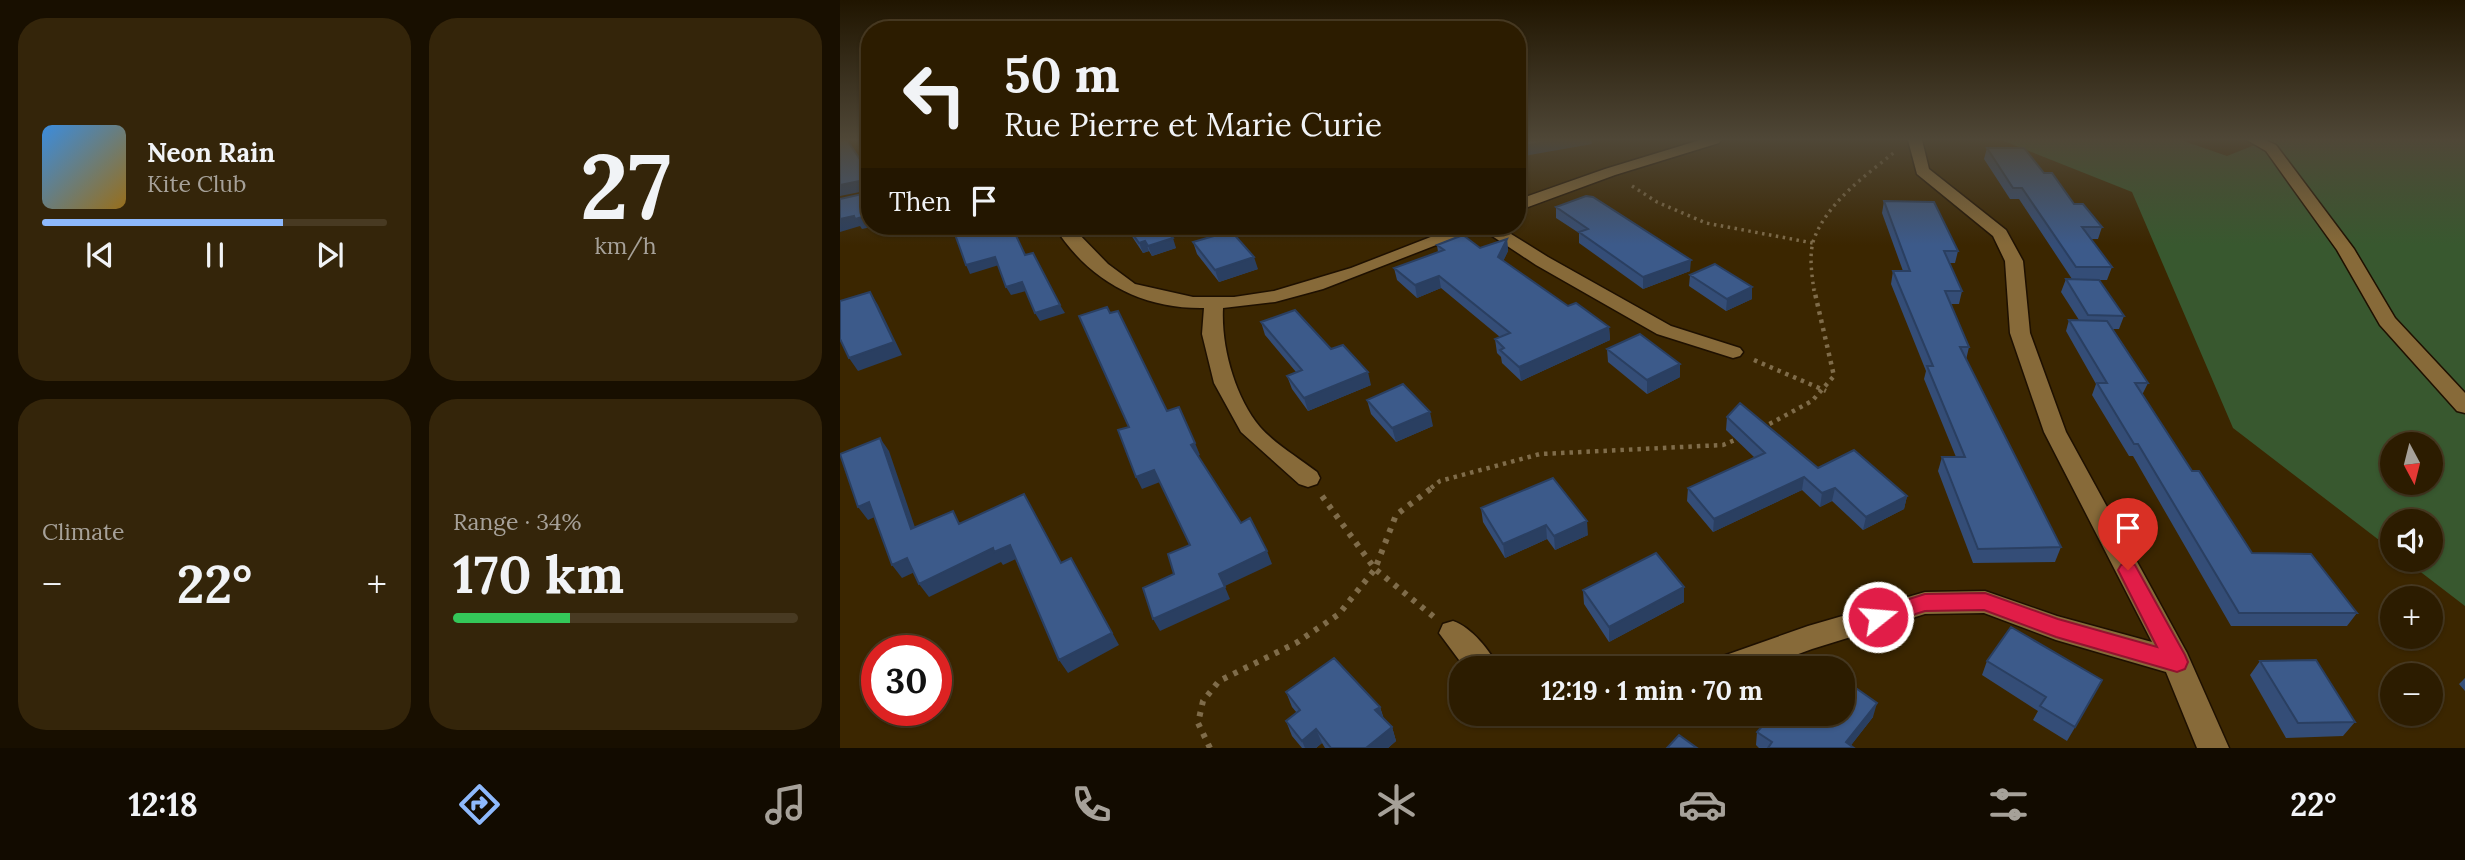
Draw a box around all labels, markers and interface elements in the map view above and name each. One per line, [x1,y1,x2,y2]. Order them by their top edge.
text: 50 m [1004,43,1120,105]
icon: left [889,49,980,140]
text: Rue Pierre et Marie Curie [1004,104,1382,145]
text: 27 [580,127,671,244]
text: Neon Rain [147,136,275,169]
text: Kite Club [147,169,246,198]
icon: arrive [965,182,1003,220]
text: Then [889,185,951,218]
text: km/h [594,231,657,260]
icon: previous [81,236,119,274]
icon: pause [196,236,234,274]
icon: next [311,236,349,274]
north arrow [2380,432,2443,495]
map controls [2380,432,2443,726]
pin [2098,498,2158,570]
text: Range · 34% [453,507,581,536]
icon: arrive [2109,509,2147,547]
button: sound [2380,509,2443,572]
text: Climate [42,517,124,546]
text: 170 km [453,541,624,607]
text: 22° [177,551,252,617]
text: − [42,560,62,608]
text: + [367,560,387,608]
position arrow [1841,580,1915,654]
button: + [2380,586,2443,649]
speed limit sign: 30 [861,635,952,726]
button: − [2380,663,2443,726]
text: 12:19 · 1 min · 70 m [1541,674,1763,707]
icon: directions [455,780,504,829]
icon: music [761,780,810,829]
icon: phone [1067,780,1116,829]
icon: climate [1372,780,1421,829]
icon: car [1678,780,1727,829]
icon: filters [1984,780,2033,829]
text: 12:18 [128,784,198,825]
text: 22° [2290,784,2337,825]

